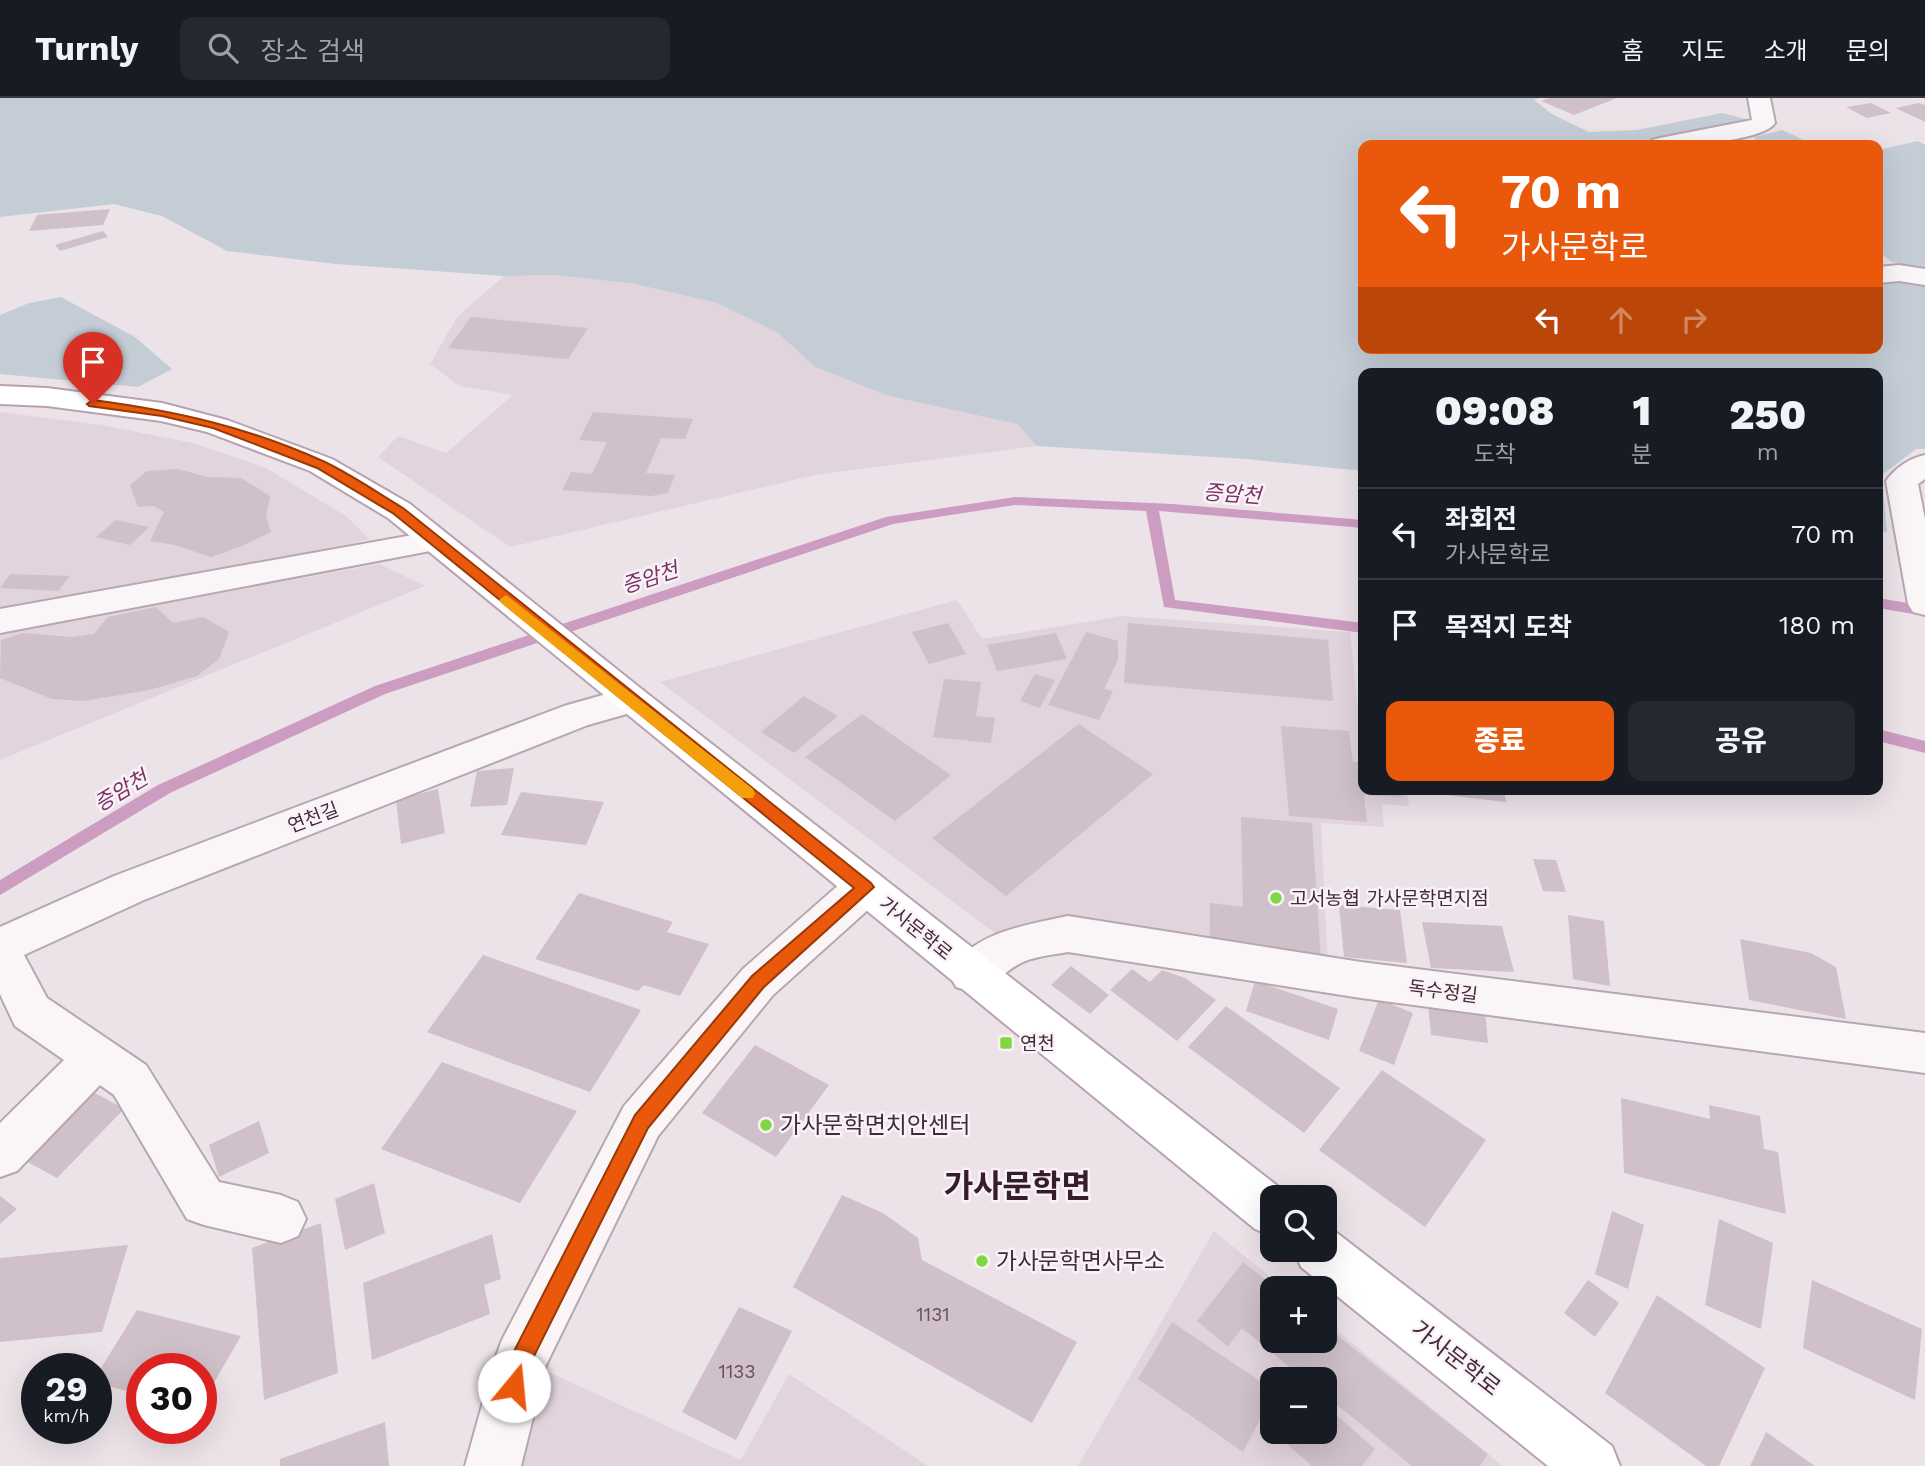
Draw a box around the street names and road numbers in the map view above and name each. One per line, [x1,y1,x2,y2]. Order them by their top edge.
street label: 연천길 [285,797,342,838]
street label: 가사문학로 [874,892,957,965]
street label: 독수정길 [1407,976,1479,1007]
street label: 가사문학로 [1406,1315,1506,1402]

